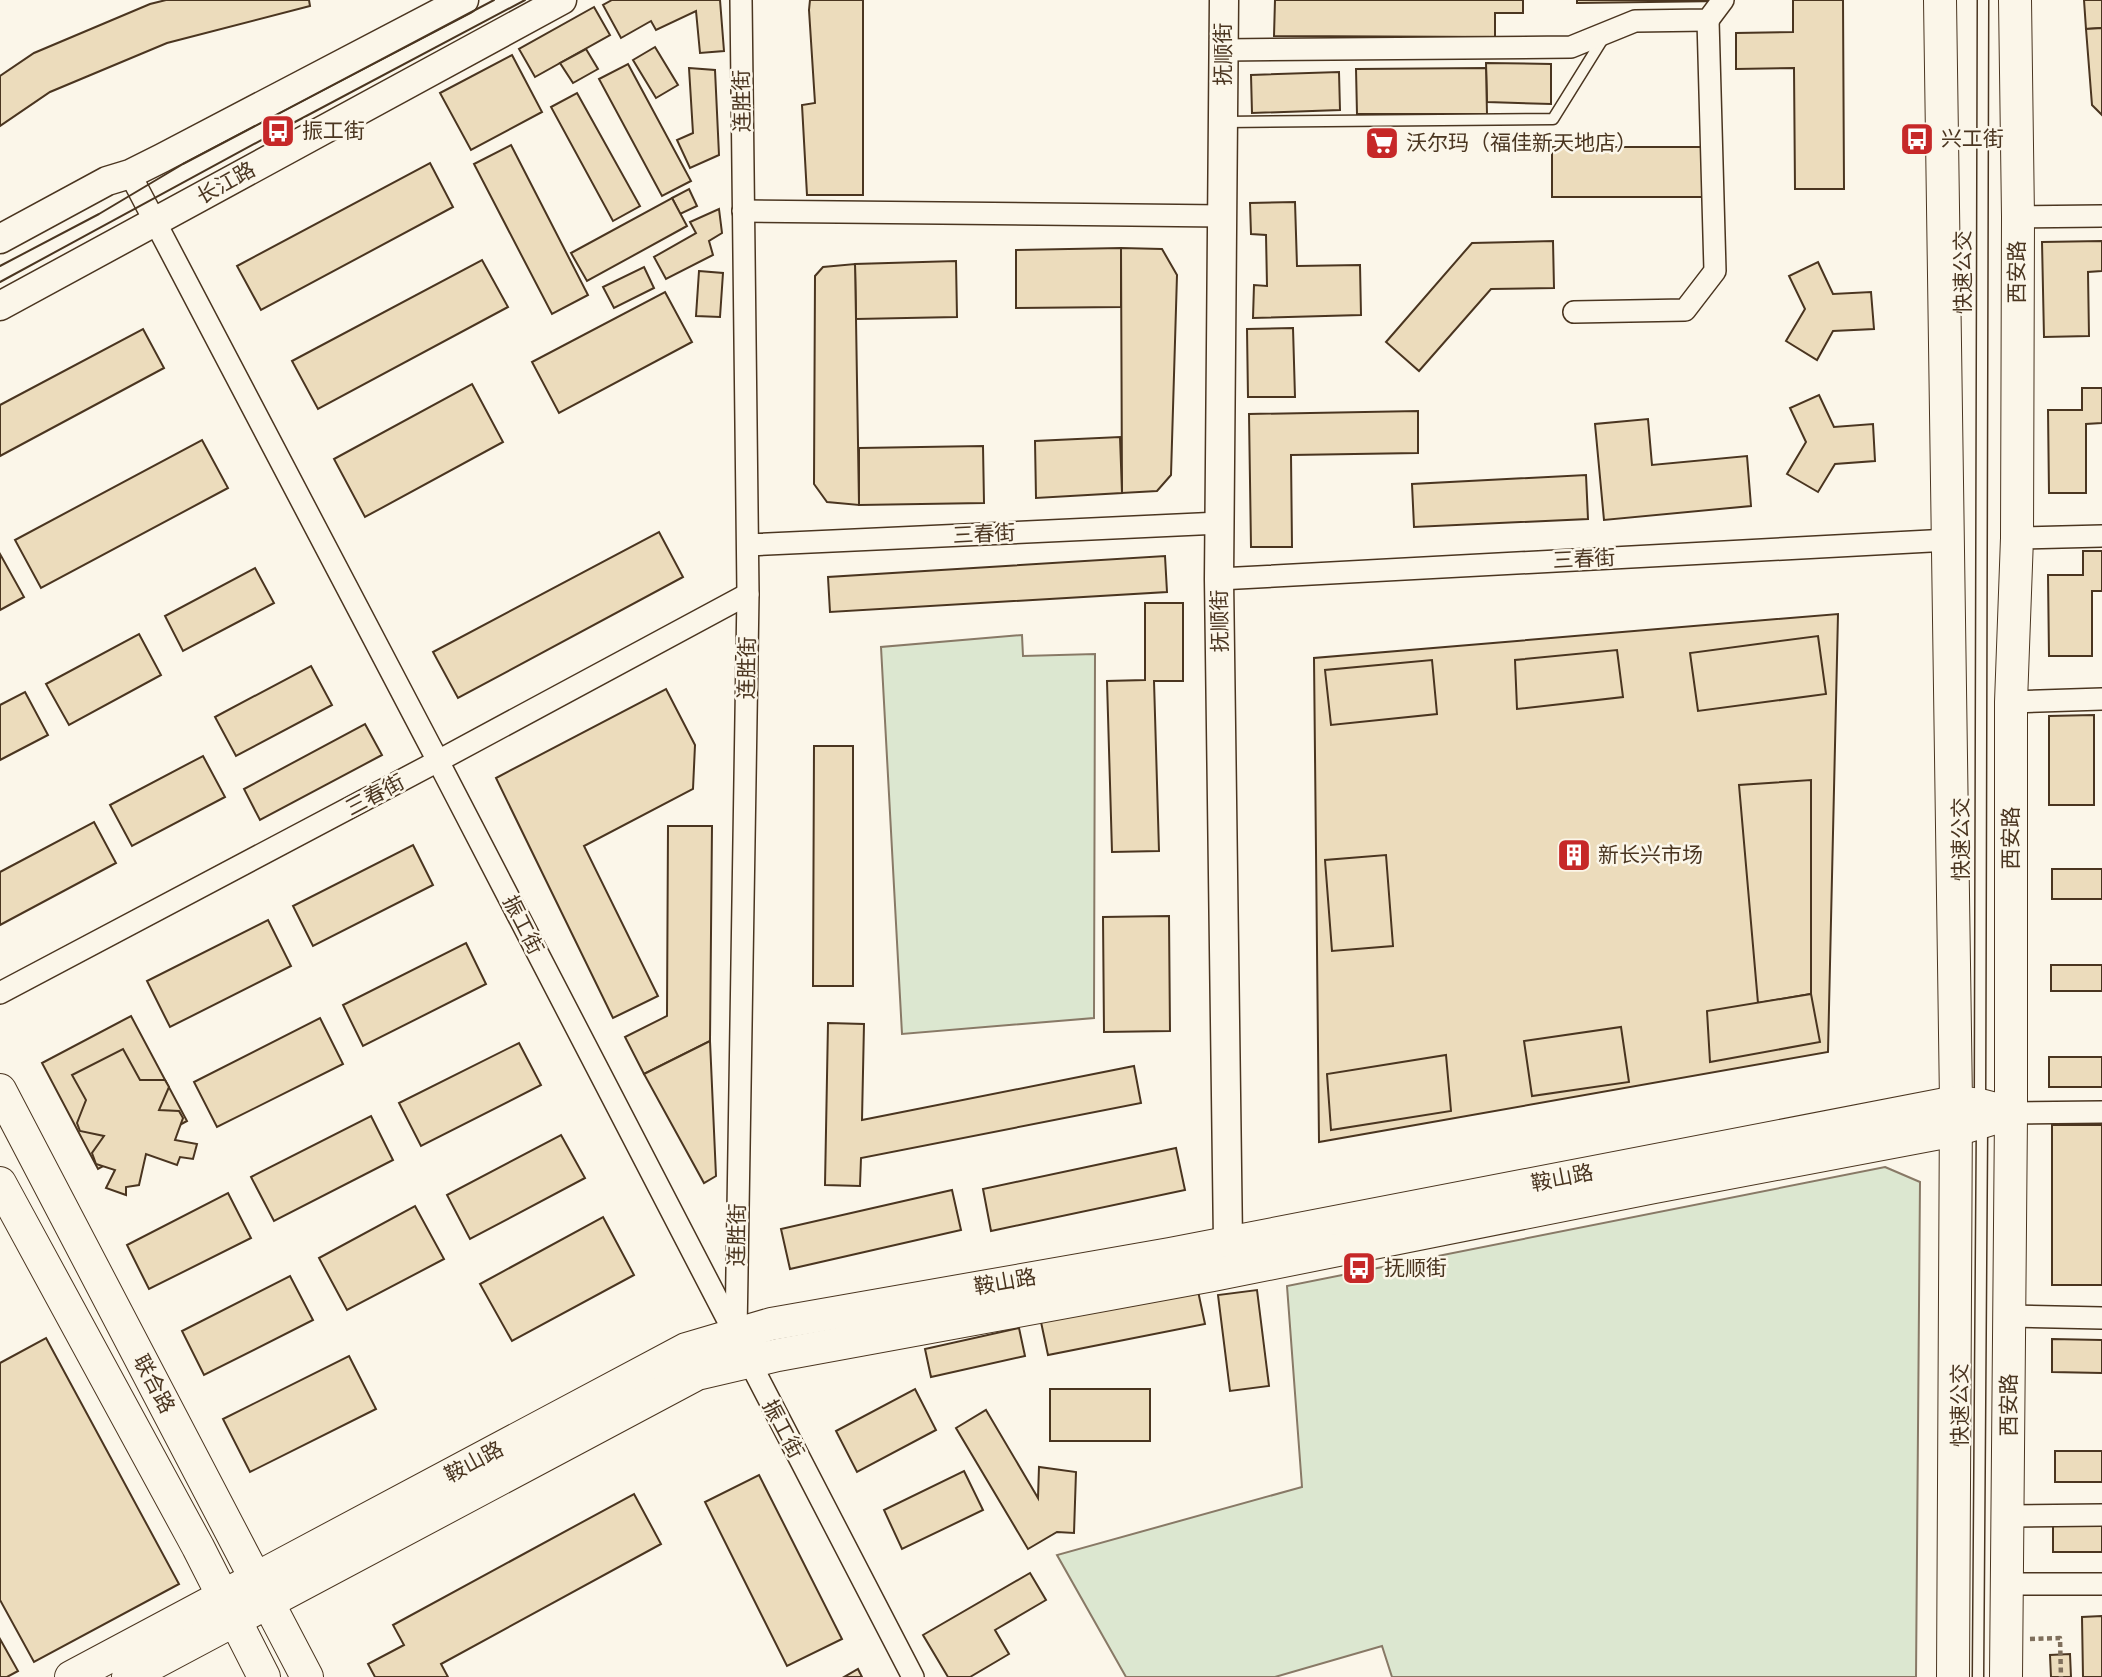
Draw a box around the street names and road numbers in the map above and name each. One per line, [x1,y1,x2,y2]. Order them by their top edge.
street label: 抚顺街 [1211,23,1234,86]
street label: 连胜街 [729,69,754,133]
street label: 长江路 [193,157,259,208]
street label: 快速公交 [1951,230,1974,314]
street label: 西安路 [2005,241,2028,304]
street label: 三春街 [952,520,1016,547]
street label: 三春街 [1552,545,1616,572]
street label: 抚顺街 [1207,589,1232,653]
street label: 连胜街 [734,636,759,700]
street label: 三春街 [342,770,408,820]
street label: 快速公交 [1949,797,1972,881]
street label: 西安路 [1999,807,2022,870]
street label: 振工街 [499,891,548,958]
street label: 鞍山路 [1529,1160,1595,1195]
street label: 连胜街 [724,1203,749,1267]
street label: 鞍山路 [972,1265,1038,1298]
street label: 联合路 [129,1351,179,1417]
street label: 快速公交 [1948,1363,1971,1447]
street label: 西安路 [1997,1374,2020,1437]
street label: 振工街 [758,1396,808,1462]
street label: 鞍山路 [441,1437,507,1487]

